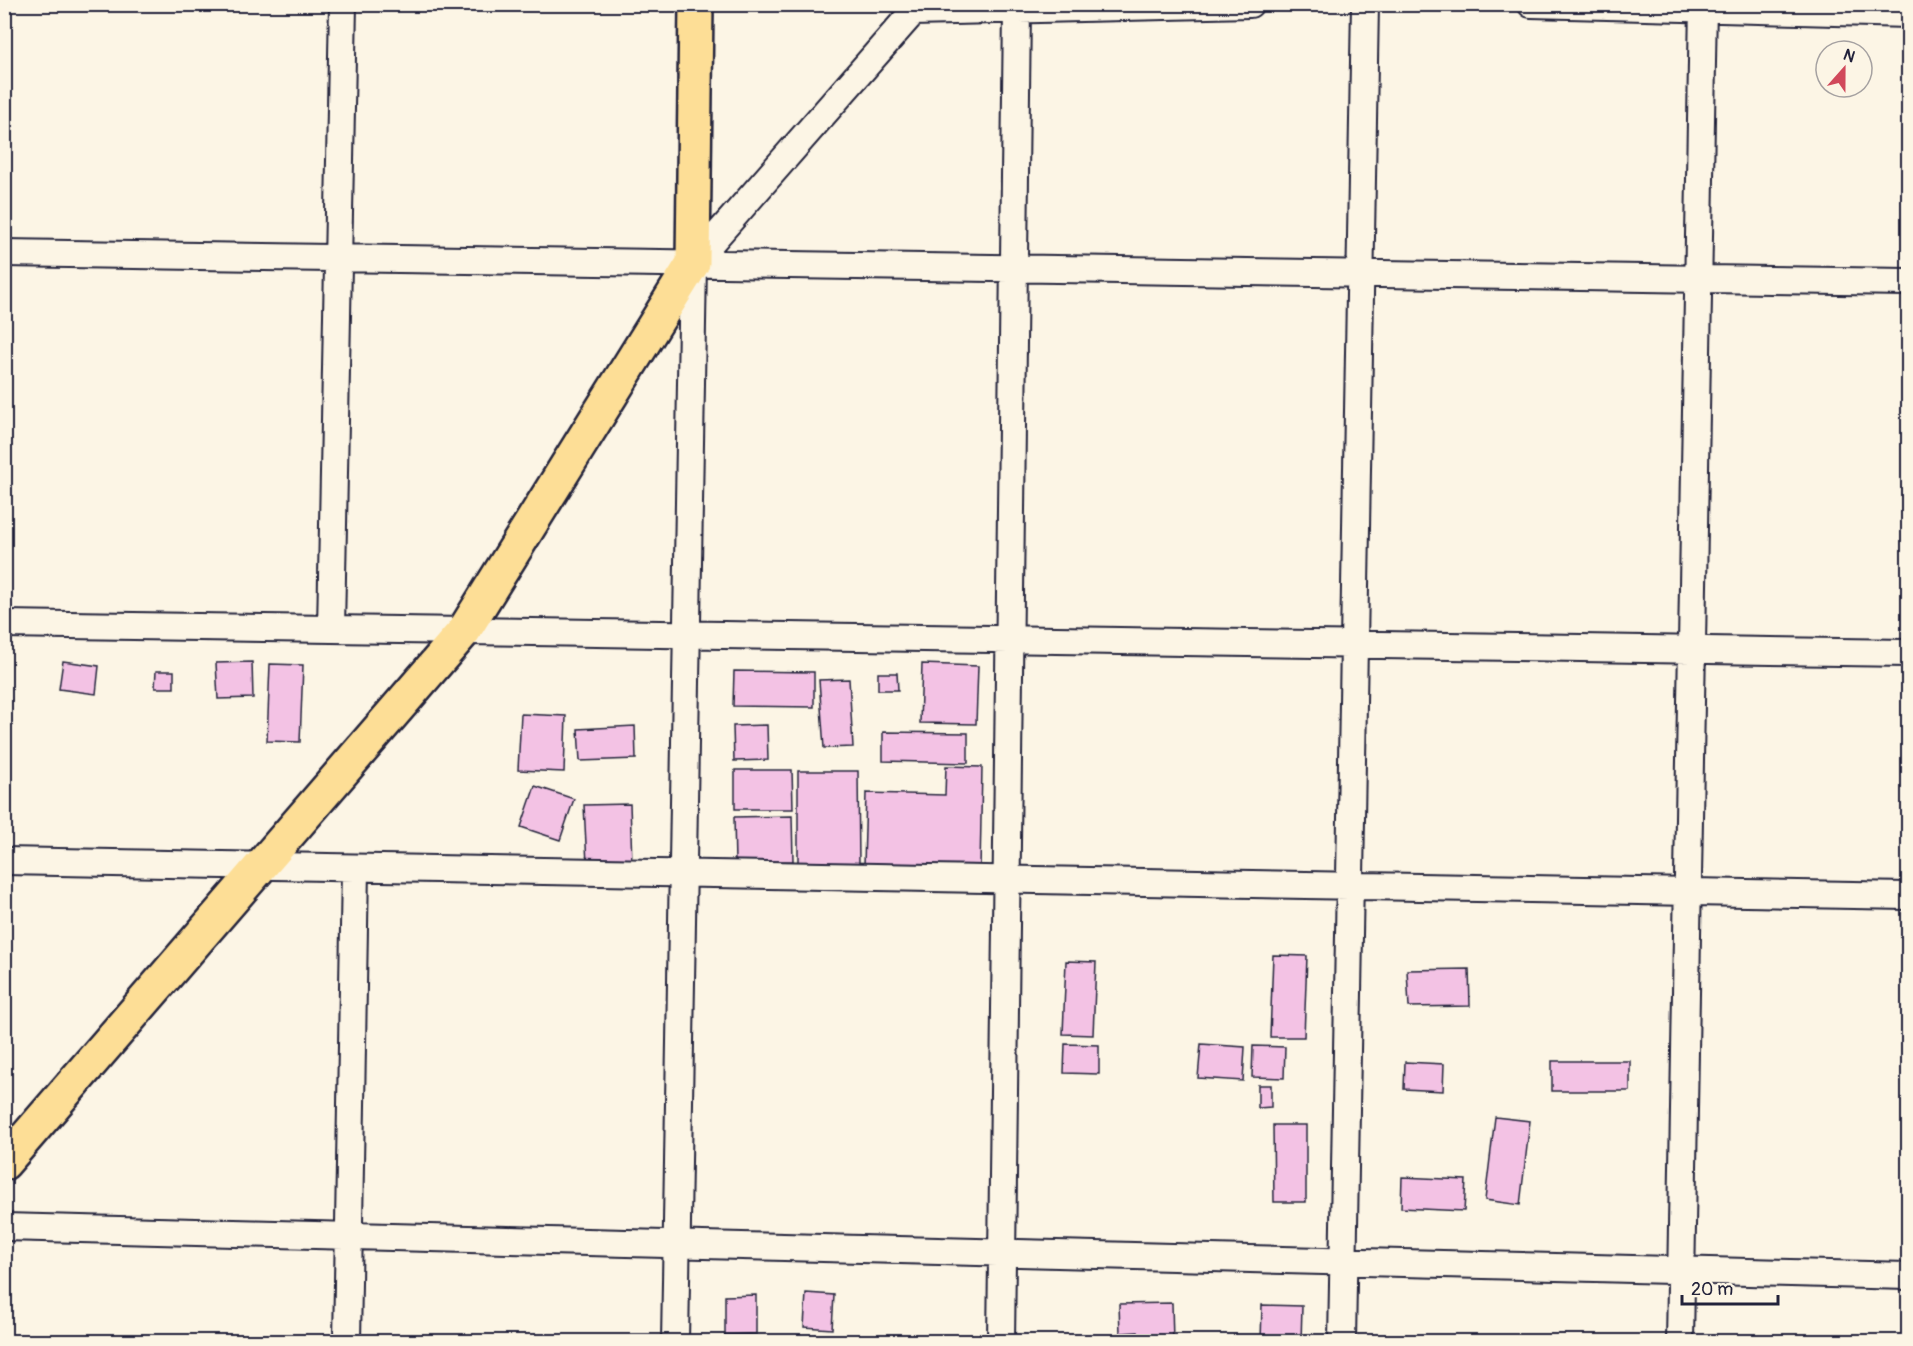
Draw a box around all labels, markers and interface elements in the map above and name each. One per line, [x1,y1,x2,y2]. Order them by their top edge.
north arrow [1814,39,1874,99]
text: N [1840,45,1858,67]
scale bar [1682,1268,1778,1306]
text: 20 m [1691,1278,1733,1301]

